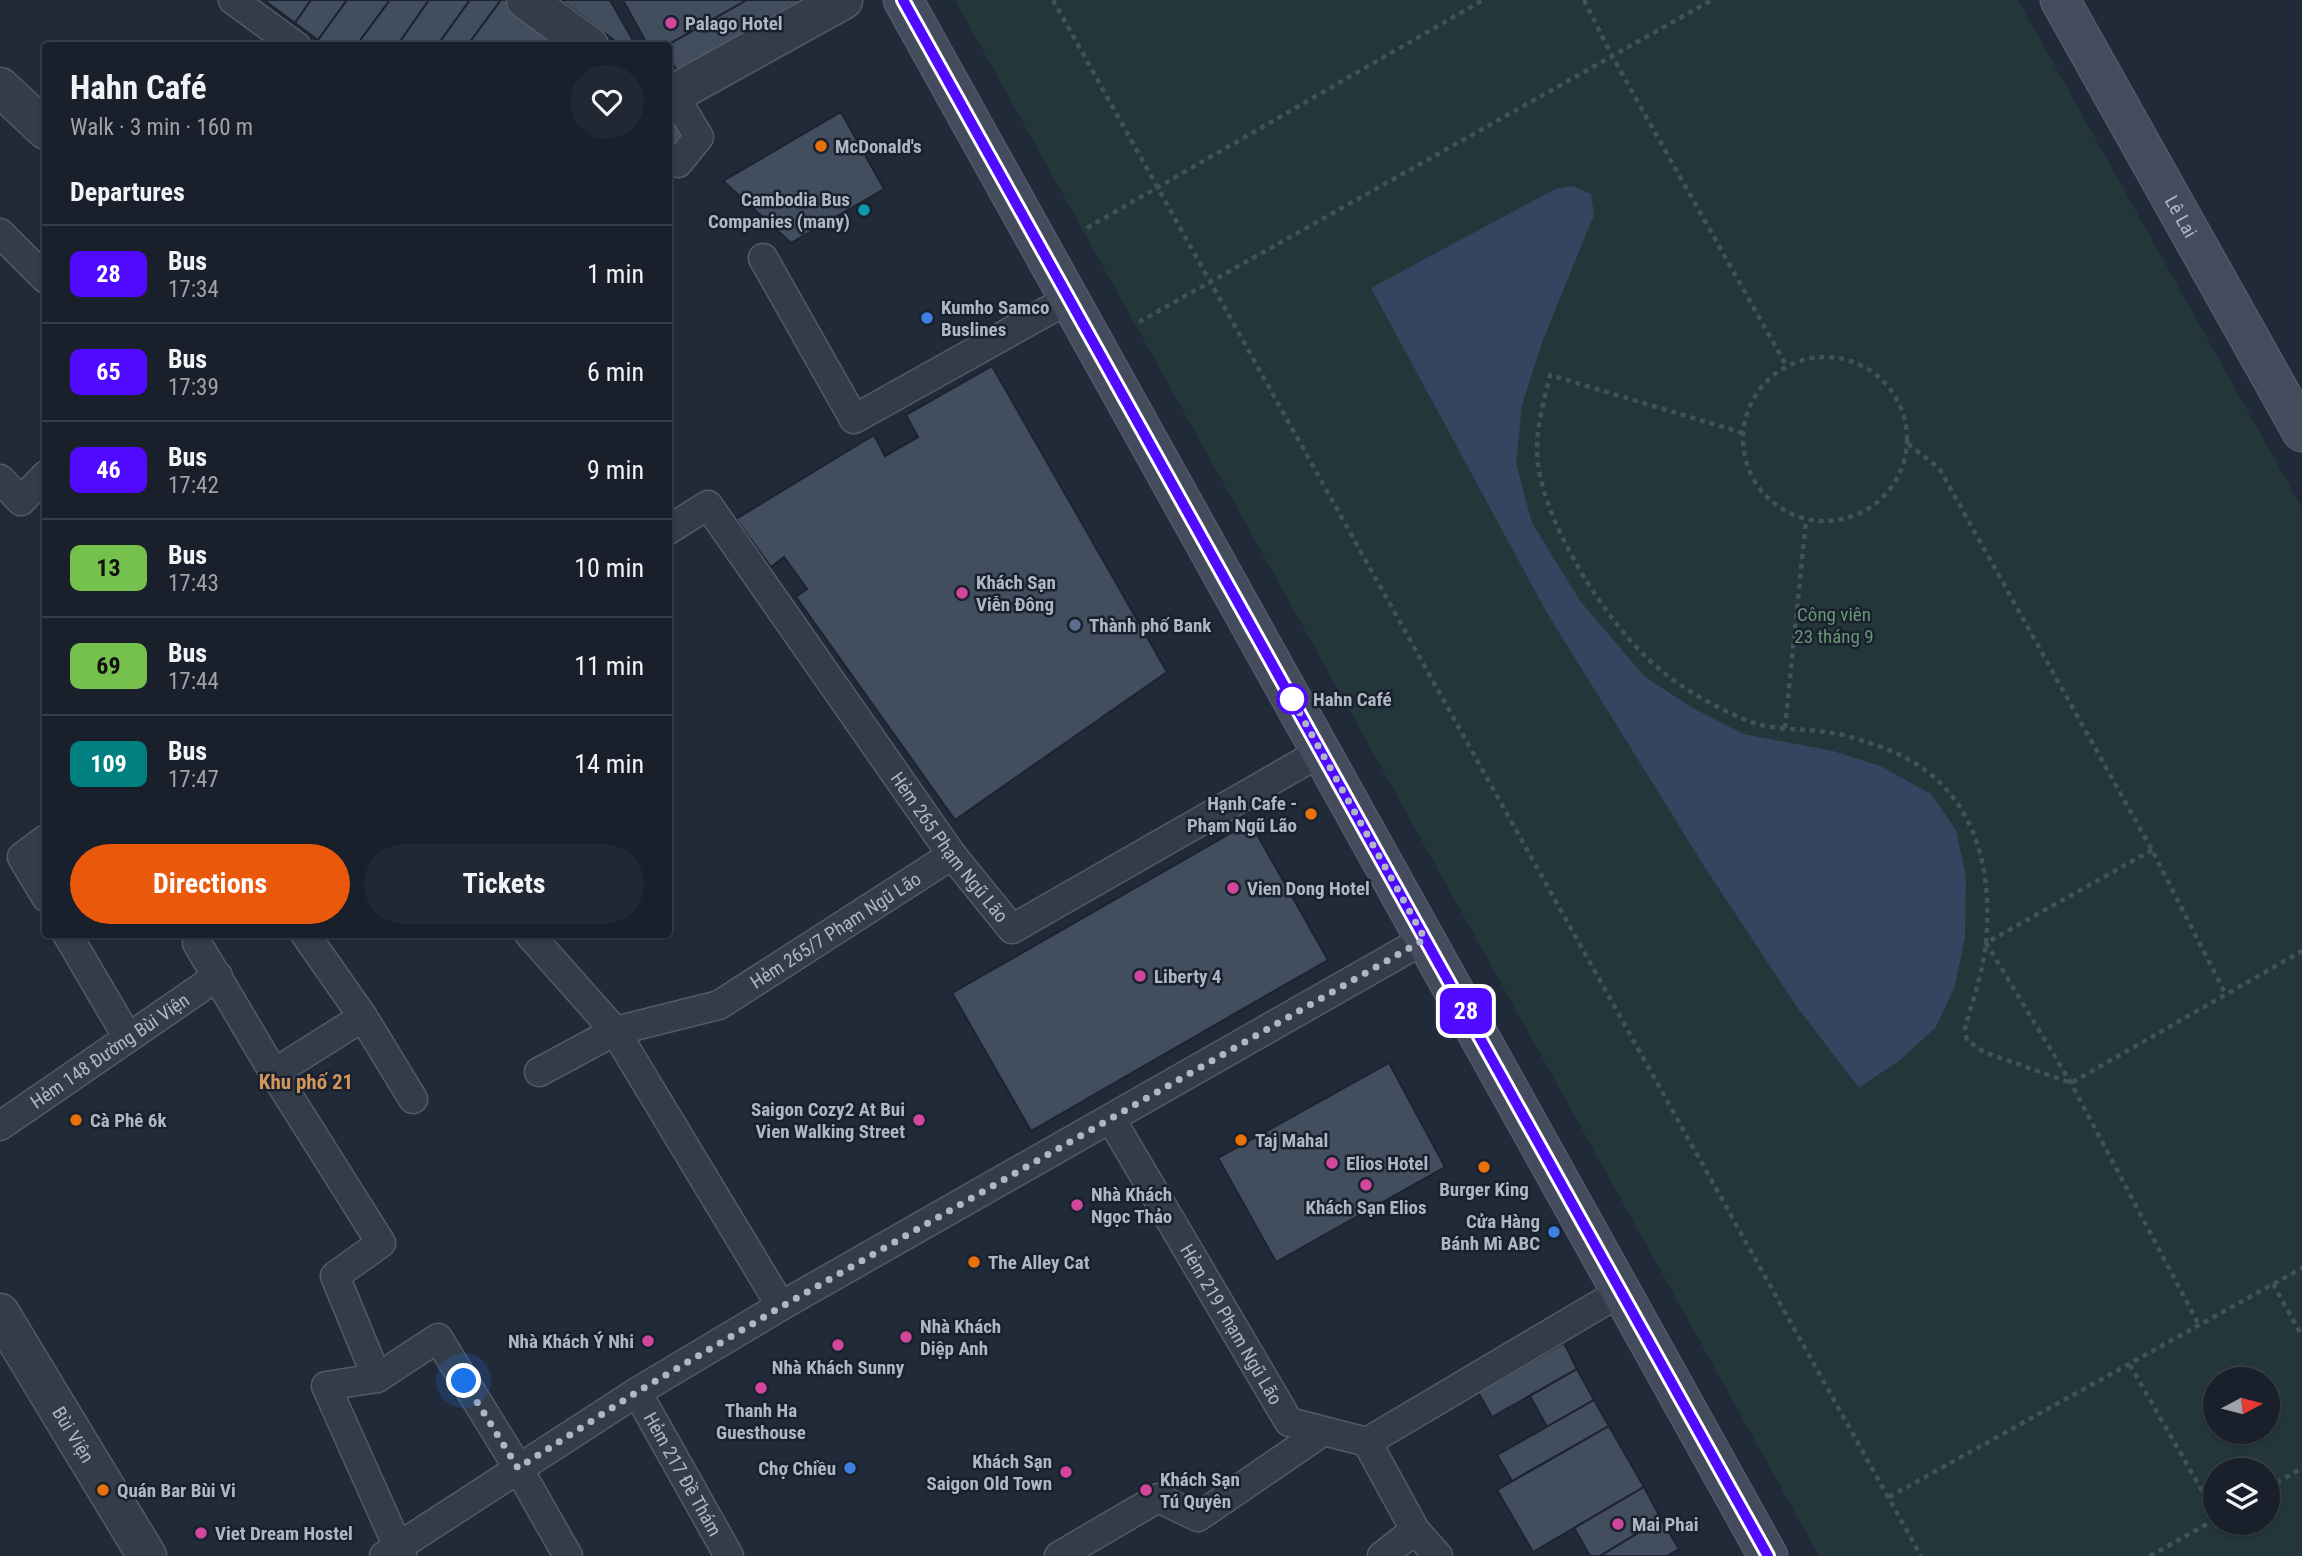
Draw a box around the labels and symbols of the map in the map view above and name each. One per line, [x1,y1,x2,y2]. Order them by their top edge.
place label: Palago Hotel [685,12,783,35]
marker: Palago Hotel [663,15,679,31]
place label: McDonald's [835,135,922,158]
marker: McDonald's [813,138,829,154]
place label: Cambodia Bus Companies (many) [708,188,850,233]
street label: Lê Lai [2160,191,2202,242]
marker: Cambodia Bus Companies (many) [856,202,872,218]
place label: Kumho Samco Buslines [941,296,1049,341]
marker: Kumho Samco Buslines [919,310,935,326]
place label: Khách Sạn Viễn Đông [976,571,1056,616]
marker: Khách Sạn Viễn Đông [954,585,970,601]
park label: Công viên 23 tháng 9 [1794,603,1874,648]
place label: Thành phố Bank [1089,614,1212,637]
marker: Thành phố Bank [1067,617,1083,633]
marker: Hahn Café [1277,684,1307,714]
place label: Hahn Café [1313,688,1392,711]
street label: Hẻm 265 Phạm Ngũ Lão [886,768,1013,927]
place label: Hạnh Cafe - Phạm Ngũ Lão [1187,792,1297,837]
marker: Hạnh Cafe - Phạm Ngũ Lão [1303,806,1319,822]
street label: Hẻm 265/7 Phạm Ngũ Lão [746,867,925,994]
place label: Vien Dong Hotel [1247,877,1370,900]
marker: Vien Dong Hotel [1225,880,1241,896]
place label: Liberty 4 [1154,965,1221,988]
marker: Liberty 4 [1132,968,1148,984]
street label: Hẻm 148 Đường Bùi Viện [26,988,194,1114]
line badge: 28 [1434,988,1498,1034]
district label: Khu phố 21 [259,1070,353,1094]
place label: Saigon Cozy2 At Bui Vien Walking Street [751,1098,905,1143]
place label: Cà Phê 6k [90,1109,167,1132]
marker: Cà Phê 6k [68,1112,84,1128]
marker: Saigon Cozy2 At Bui Vien Walking Street [911,1112,927,1128]
place label: Taj Mahal [1255,1129,1328,1152]
marker: Taj Mahal [1233,1132,1249,1148]
place label: Elios Hotel [1346,1152,1428,1175]
marker: Elios Hotel [1324,1155,1340,1171]
marker: Burger King [1476,1159,1492,1175]
marker: Khách Sạn Elios [1358,1177,1374,1193]
place label: Burger King [1439,1178,1529,1201]
place label: Nhà Khách Ngọc Thảo [1091,1183,1172,1228]
place label: Khách Sạn Elios [1305,1196,1427,1219]
marker: Nhà Khách Ngọc Thảo [1069,1197,1085,1213]
place label: Cửa Hàng Bánh Mì ABC [1441,1210,1540,1255]
marker: Cửa Hàng Bánh Mì ABC [1546,1224,1562,1240]
street label: Hẻm 219 Phạm Ngũ Lão [1175,1240,1287,1409]
place label: The Alley Cat [988,1251,1090,1274]
marker: The Alley Cat [966,1254,982,1270]
place label: Nhà Khách Diệp Anh [920,1315,1001,1360]
marker: Nhà Khách Diệp Anh [898,1329,914,1345]
place label: Nhà Khách Ý Nhi [508,1330,634,1353]
marker: Nhà Khách Ý Nhi [640,1333,656,1349]
marker: Nhà Khách Sunny [830,1337,846,1353]
place label: Nhà Khách Sunny [772,1356,905,1379]
your location [446,1363,481,1398]
north arrow [2203,1367,2280,1444]
marker: Thanh Ha Guesthouse [753,1380,769,1396]
place label: Thanh Ha Guesthouse [716,1399,806,1444]
street label: Bùi Viện [47,1403,99,1467]
street label: Hẻm 217 Ðề Thám [639,1408,726,1540]
place label: Khách Sạn Saigon Old Town [927,1450,1052,1495]
place label: Chợ Chiều [758,1457,836,1480]
marker: Chợ Chiều [842,1460,858,1476]
marker: Khách Sạn Saigon Old Town [1058,1464,1074,1480]
place label: Khách Sạn Tú Quyên [1160,1468,1240,1513]
place label: Quán Bar Bùi Vi [117,1479,236,1502]
marker: Quán Bar Bùi Vi [95,1482,111,1498]
marker: Khách Sạn Tú Quyên [1138,1482,1154,1498]
place label: Mai Phai [1632,1513,1698,1536]
marker: Mai Phai [1610,1516,1626,1532]
place label: Viet Dream Hostel [215,1522,353,1545]
marker: Viet Dream Hostel [193,1525,209,1541]

